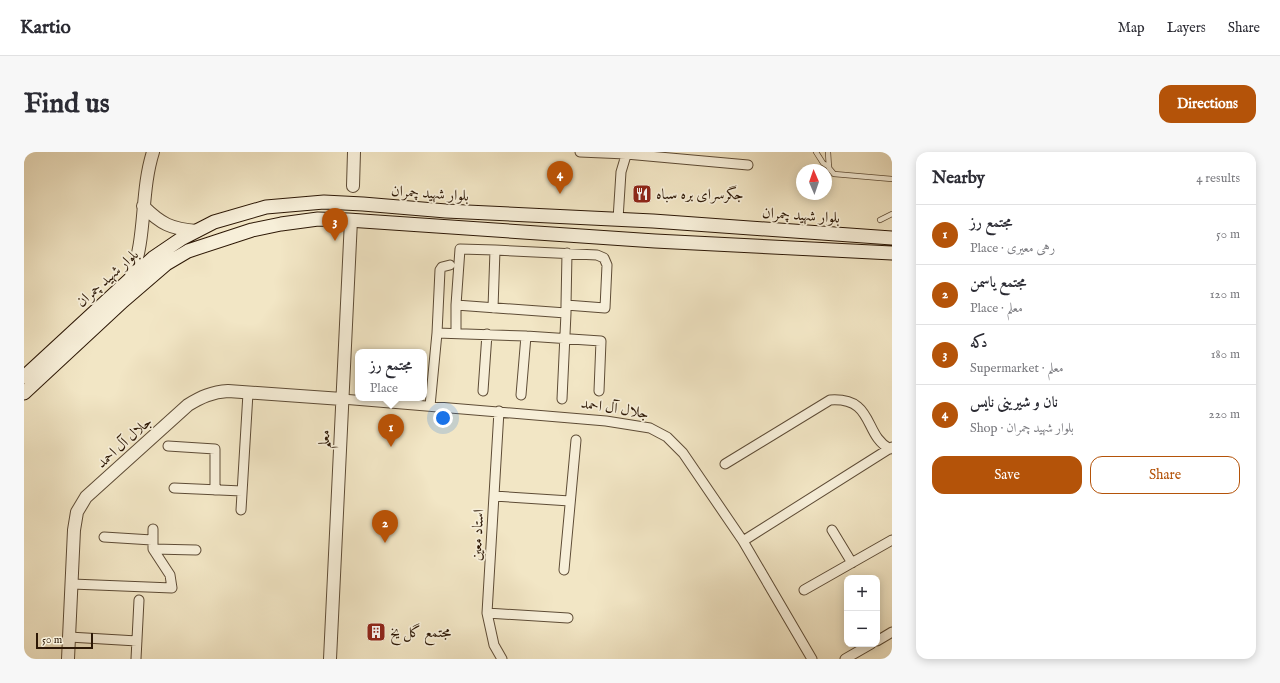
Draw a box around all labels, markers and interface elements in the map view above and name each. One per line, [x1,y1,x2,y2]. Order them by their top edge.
text: Kartio [20,16,71,40]
text: Map [1118,19,1145,37]
text: Layers [1167,19,1206,37]
text: Share [1228,19,1260,37]
button: Directions [1159,85,1256,123]
text: Find us [24,87,110,122]
pin: 4 [547,161,573,194]
north arrow [796,164,832,200]
text: Nearby [932,168,985,189]
text: 4 results [1196,170,1240,187]
street label: بلوار شهید چمران [390,181,470,206]
restaurant icon: جگرسرای بره سباه [631,183,653,205]
place label: جگرسرای بره سباه [656,185,744,204]
street label: بلوار شهید چمران [761,203,841,228]
pin: 3 [322,208,348,241]
text: مجتمع رز [970,213,1012,232]
text: 1 [943,226,947,243]
text: 50 m [1216,226,1240,243]
text: Place · رهی معیری [970,240,1055,257]
street label: بلوار شهید چمران [72,245,143,312]
text: مجتمع یاسمن [970,273,1026,292]
text: 2 [942,286,948,303]
text: 120 m [1210,286,1240,303]
text: Place · معلم [970,300,1023,317]
text: دکه [970,333,988,352]
text: 3 [943,346,947,363]
text: 180 m [1211,346,1240,363]
popup [355,349,427,401]
text: مجتمع رز [370,356,412,375]
text: Supermarket · معلم [970,360,1064,377]
text: Place [370,380,398,397]
text: نان و شیرینی نایس [970,393,1058,412]
street label: جلال آل احمد [580,394,650,423]
text: 4 [942,406,948,423]
text: 220 m [1209,406,1240,423]
your location [433,408,453,428]
street label: جلال آل احمد [92,412,156,472]
pin: 1 [378,414,404,447]
text: Shop · بلوار شهید چمران [970,420,1074,437]
street label: معلم [315,429,339,449]
button: Save [932,456,1082,494]
button: Share [1090,456,1240,494]
street label: استاد معین [467,509,488,561]
pin: 2 [372,510,398,543]
map controls [844,575,880,647]
button: + [844,575,880,611]
button: − [844,611,880,647]
building icon: مجتمع گل یخ [365,621,387,643]
place label: مجتمع گل یخ [390,623,451,646]
scale bar [36,631,93,650]
text: 50 m [42,633,62,647]

